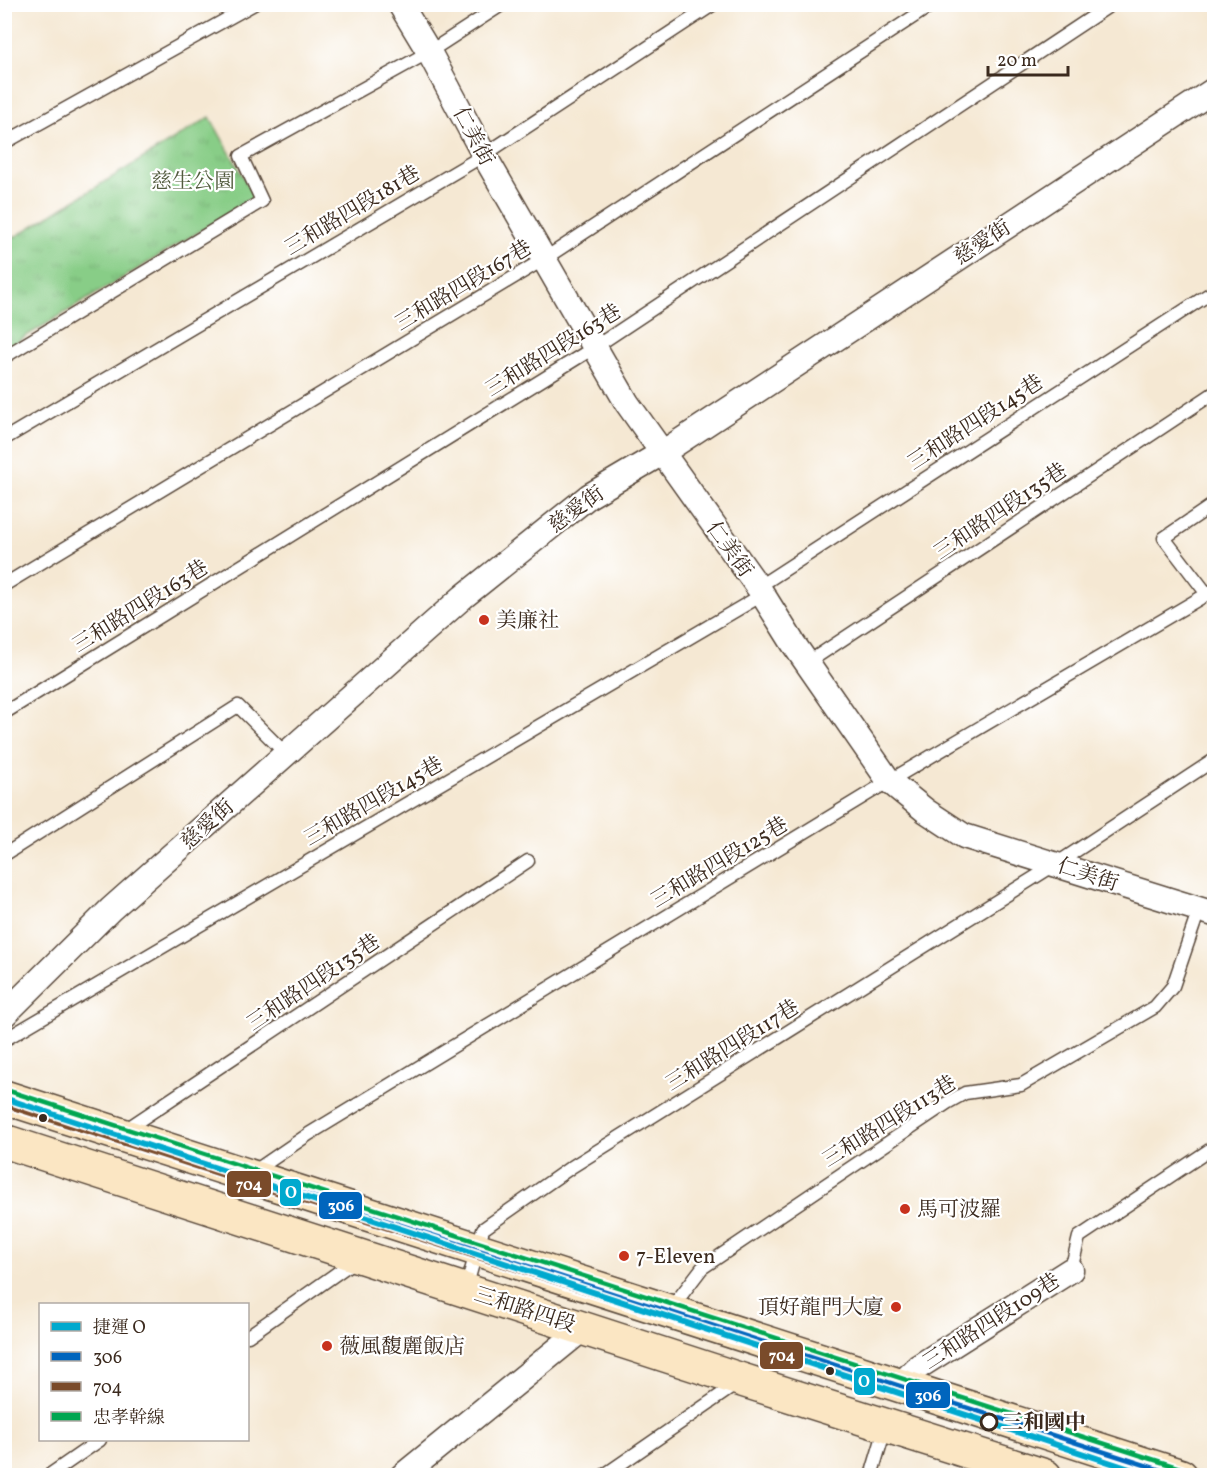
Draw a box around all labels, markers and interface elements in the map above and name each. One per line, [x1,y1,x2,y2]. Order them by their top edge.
scale bar [988,39,1068,77]
text: 20 m [997,49,1037,74]
street label: 仁美街 [445,102,500,171]
street label: 三和路四段181巷 [280,159,426,263]
park label: 慈生公園 [151,168,235,197]
street label: 慈愛街 [949,214,1017,273]
street label: 三和路四段167巷 [390,234,538,339]
street label: 三和路四段163巷 [480,298,627,405]
street label: 三和路四段145巷 [902,369,1049,478]
street label: 三和路四段135巷 [928,457,1073,568]
street label: 慈愛街 [543,480,611,540]
street label: 仁美街 [699,516,759,584]
street label: 三和路四段163巷 [67,554,214,661]
place label: 美廉社 [496,607,559,636]
marker: 美廉社 [477,613,491,627]
street label: 三和路四段145巷 [299,751,449,854]
street label: 慈愛街 [175,793,241,857]
street label: 三和路四段125巷 [646,811,794,916]
street label: 仁美街 [1053,852,1122,899]
street label: 三和路四段135巷 [241,928,386,1039]
street label: 三和路四段117巷 [660,994,805,1099]
street label: 三和路四段113巷 [817,1069,962,1175]
unlabelled marker [37,1112,49,1124]
line badge: 704 [226,1170,272,1198]
text: 704 [236,1175,262,1197]
line badge: O [279,1178,302,1207]
text: O [285,1183,297,1205]
line badge: 306 [318,1191,363,1220]
text: 306 [328,1196,355,1218]
place label: 馬可波羅 [917,1196,1001,1225]
marker: 馬可波羅 [898,1202,912,1216]
place label: 7-Eleven [636,1243,716,1272]
marker: 7-Eleven [617,1249,631,1263]
street label: 三和路四段109巷 [918,1267,1066,1377]
street label: 三和路四段 [470,1280,579,1340]
place label: 頂好龍門大廈 [758,1294,884,1323]
marker: 頂好龍門大廈 [889,1300,903,1314]
legend [39,1303,249,1441]
text: 捷運 O [93,1316,146,1341]
place label: 薇風馥麗飯店 [339,1333,465,1362]
marker: 薇風馥麗飯店 [320,1339,334,1353]
line badge: 704 [759,1341,804,1370]
text: 306 [93,1346,122,1371]
text: 704 [769,1346,795,1368]
unlabelled marker [824,1365,836,1377]
line badge: O [853,1367,876,1396]
text: O [858,1372,870,1394]
text: 704 [93,1376,122,1401]
line badge: 306 [905,1381,951,1409]
text: 306 [915,1386,942,1408]
text: 忠孝幹線 [93,1406,165,1431]
place label: 三和國中 [1002,1409,1086,1438]
marker: 三和國中 [980,1413,998,1431]

